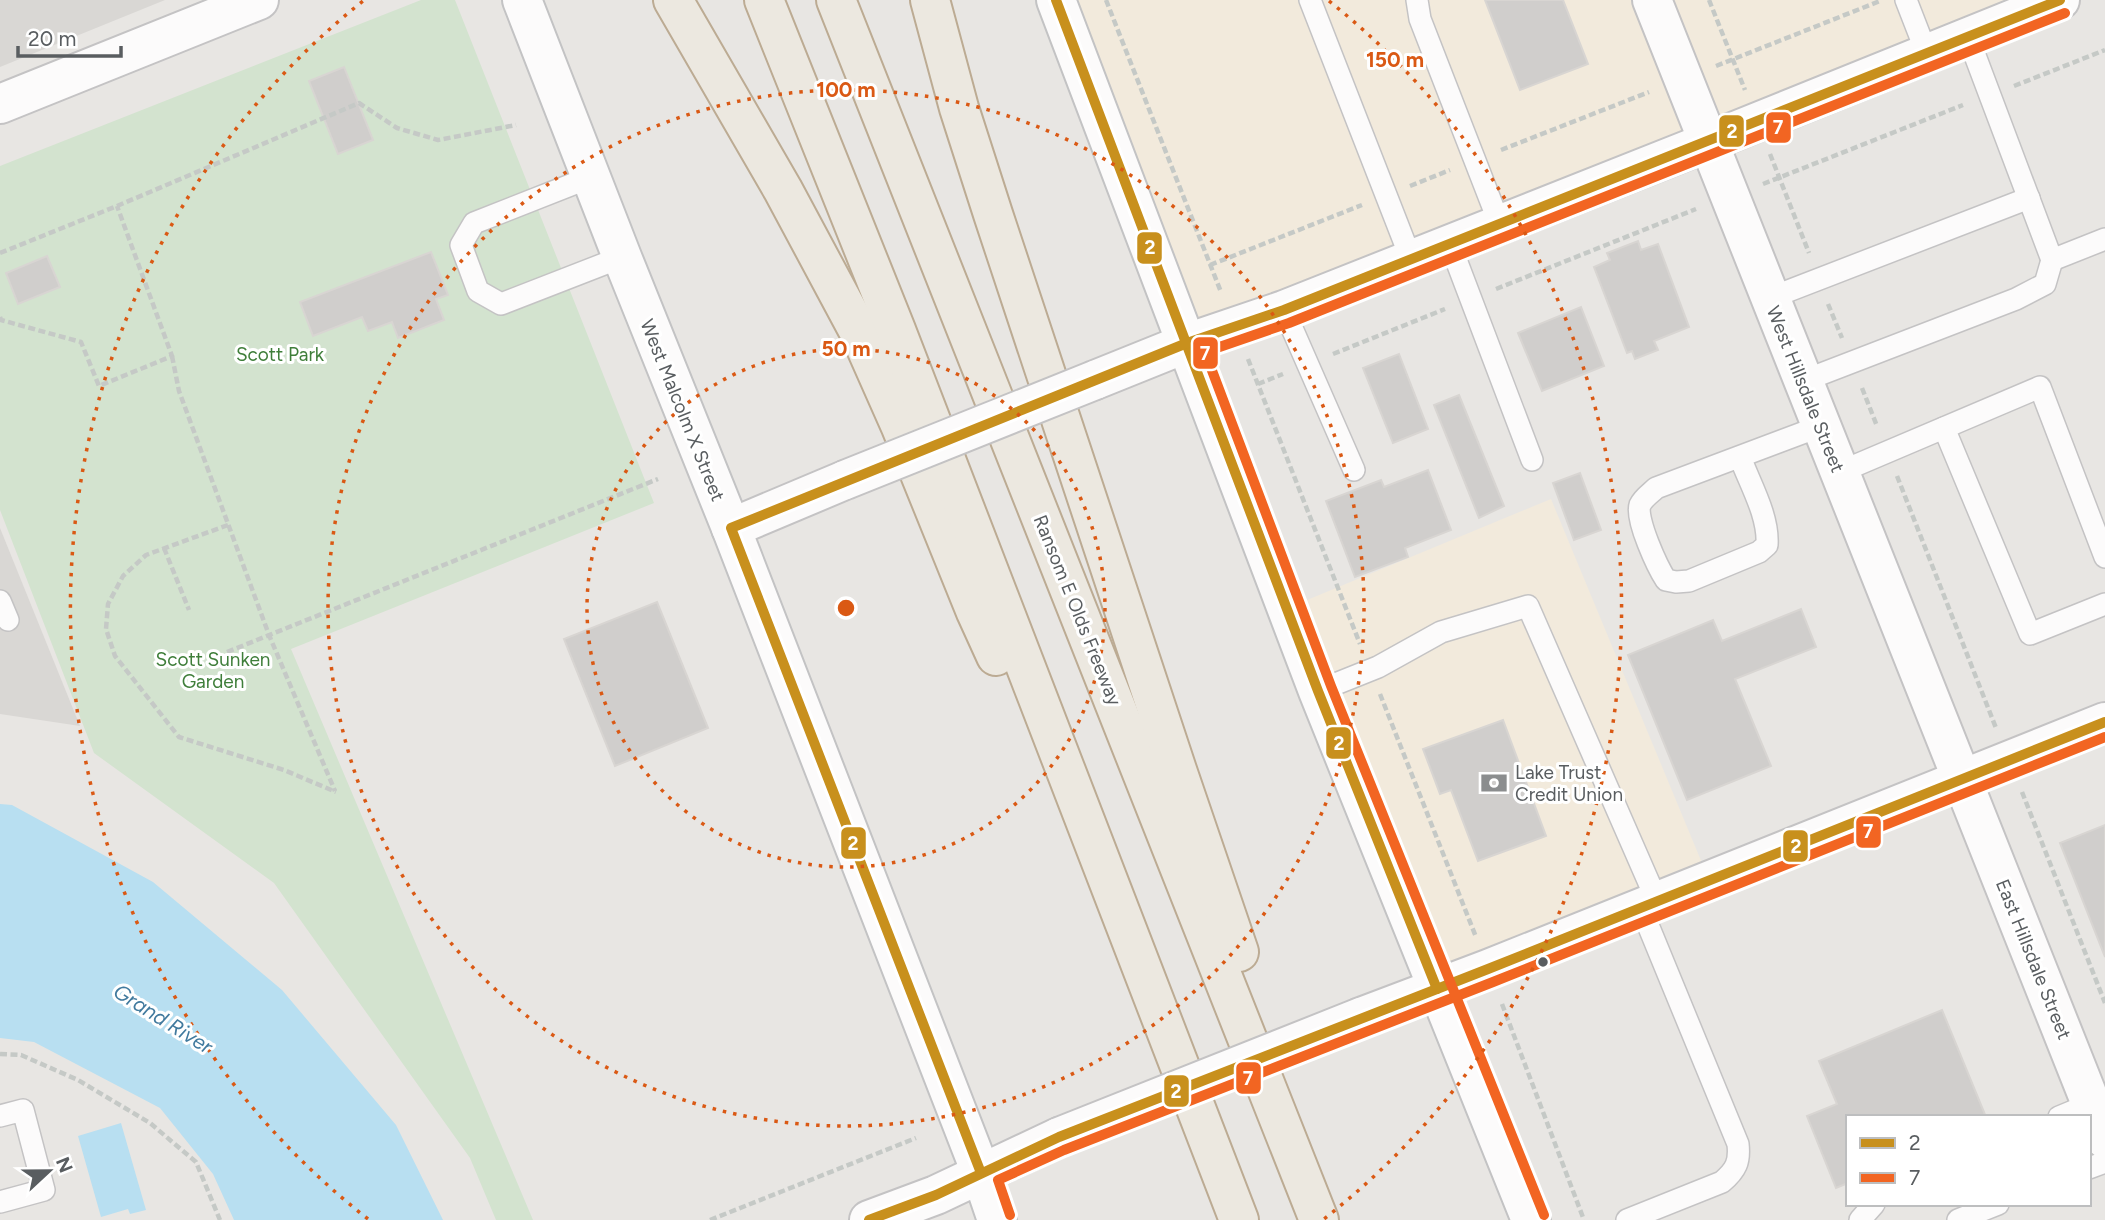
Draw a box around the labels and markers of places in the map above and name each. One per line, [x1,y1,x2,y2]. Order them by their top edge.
centre of rings [834,596,858,620]
place label: Lake Trust Credit Union [1515,761,1623,806]
bank icon: Lake Trust Credit Union [1479,768,1509,798]
unlabelled marker [1536,955,1550,969]

